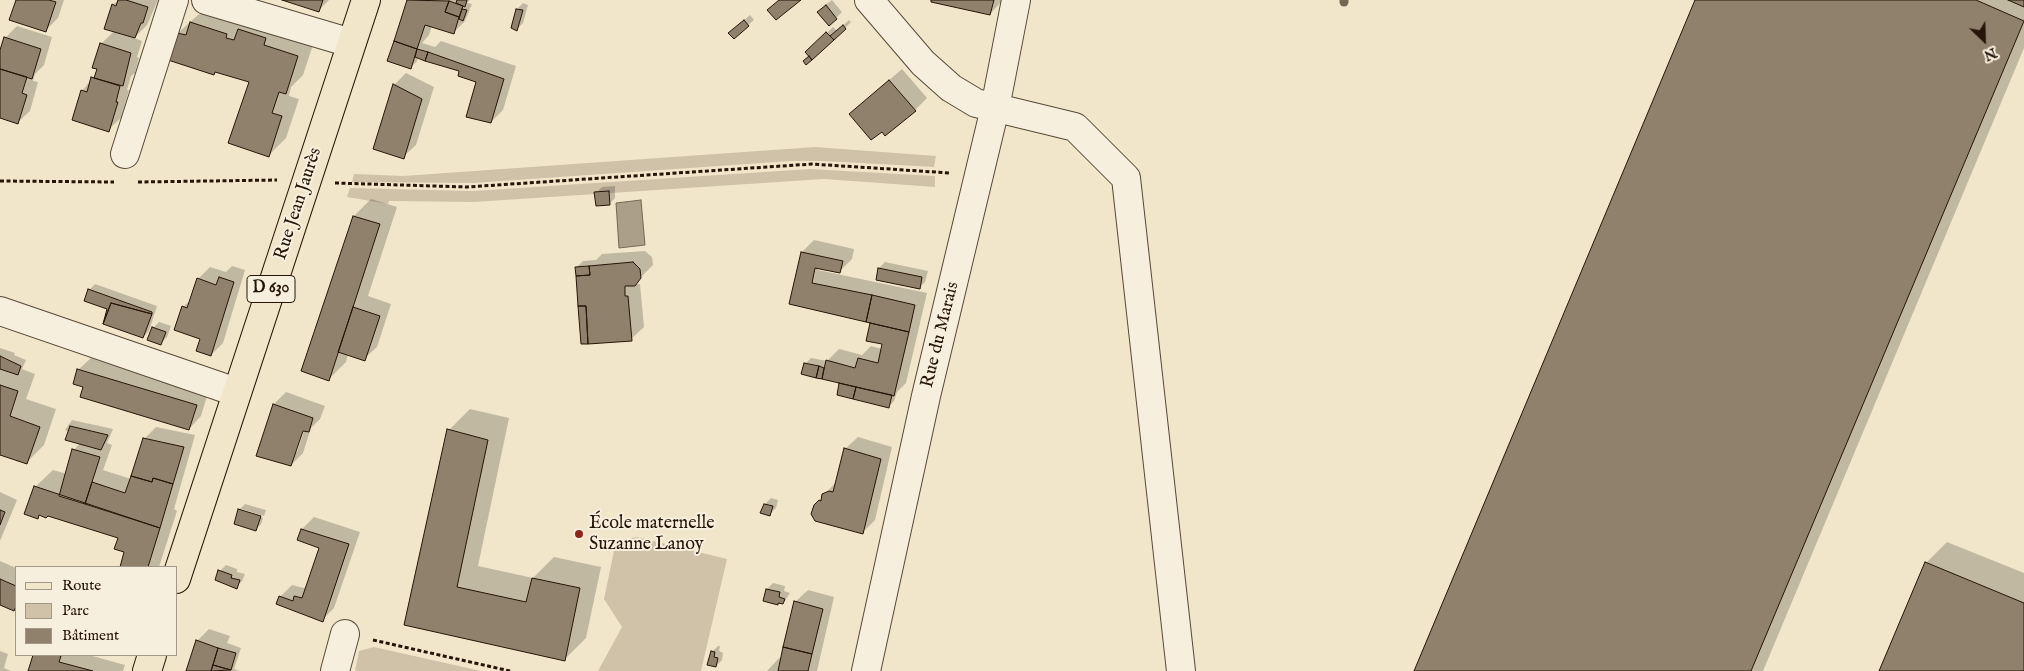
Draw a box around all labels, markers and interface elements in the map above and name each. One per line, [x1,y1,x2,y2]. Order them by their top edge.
north arrow [1959,15,2009,65]
text: N [1981,43,1999,64]
street label: Rue Jean Jaurès [271,145,327,263]
road number: D 630 [247,276,295,302]
street label: Rue du Marais [917,280,965,390]
place label: École maternelle Suzanne Lanoy [589,513,714,556]
marker: École maternelle Suzanne Lanoy [573,528,585,540]
legend [15,566,178,656]
text: Route [62,576,101,595]
text: Parc [62,601,89,620]
text: Bâtiment [62,626,119,645]

